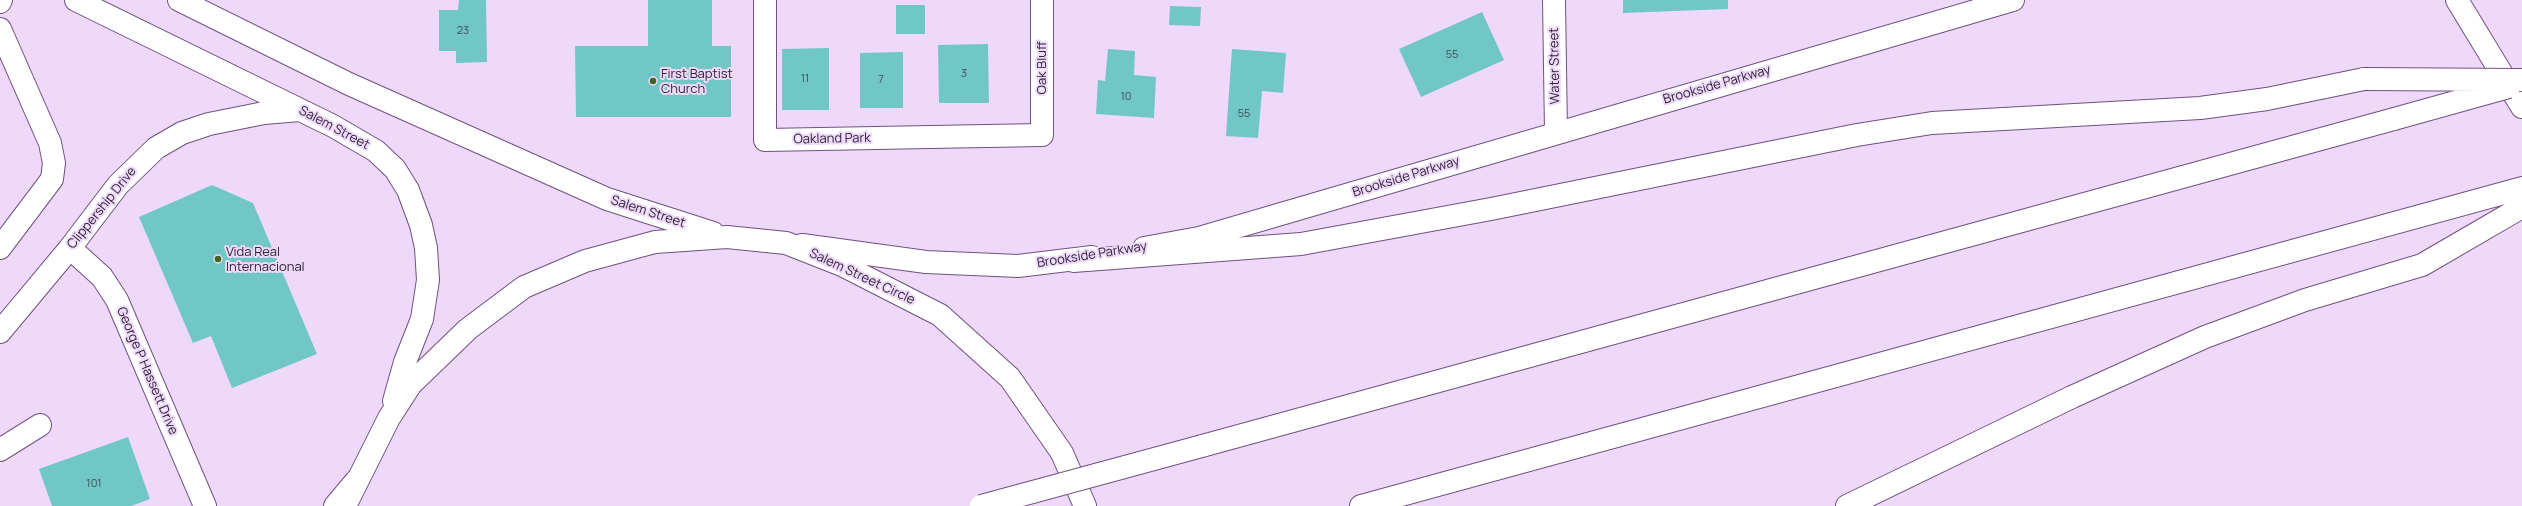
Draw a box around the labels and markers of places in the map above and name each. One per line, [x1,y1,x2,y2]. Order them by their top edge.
place label: First Baptist Church [661,66,733,97]
marker: First Baptist Church [648,76,658,86]
place label: Vida Real Internacional [226,244,305,275]
marker: Vida Real Internacional [213,254,223,264]

